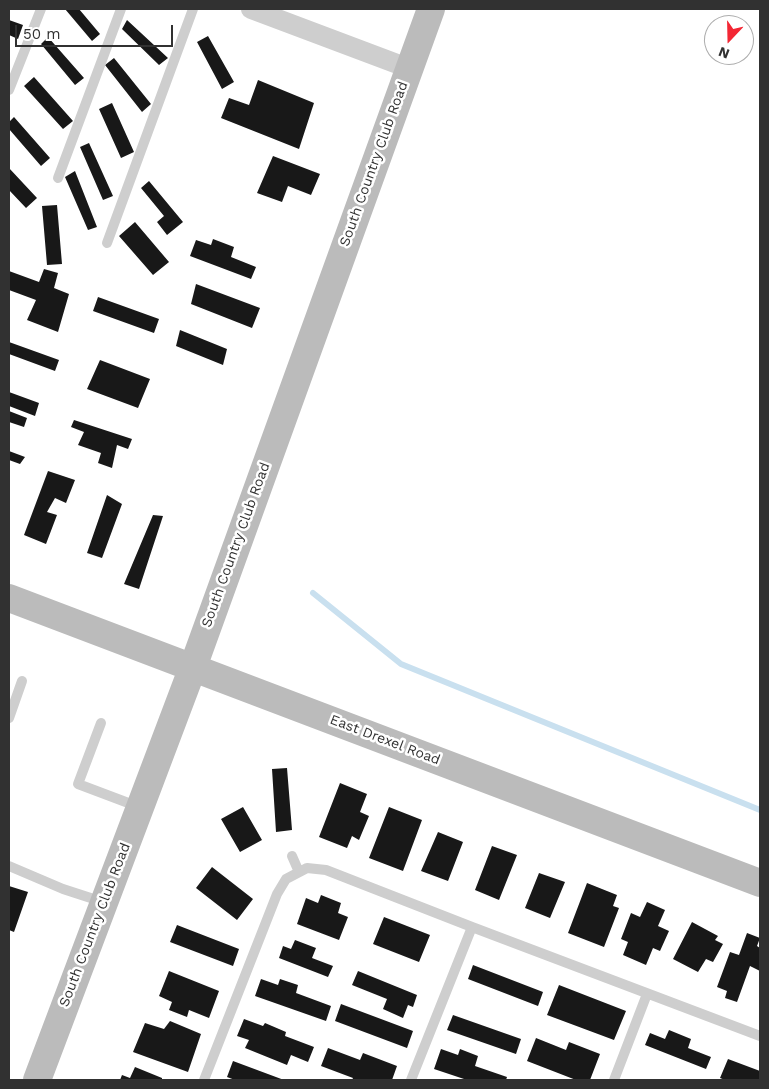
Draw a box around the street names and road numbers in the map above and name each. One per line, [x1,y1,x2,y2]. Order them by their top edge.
street label: South Country Club Road [336,79,412,249]
street label: South Country Club Road [198,460,274,630]
street label: East Drexel Road [328,711,442,769]
street label: South Country Club Road [56,841,134,1009]

